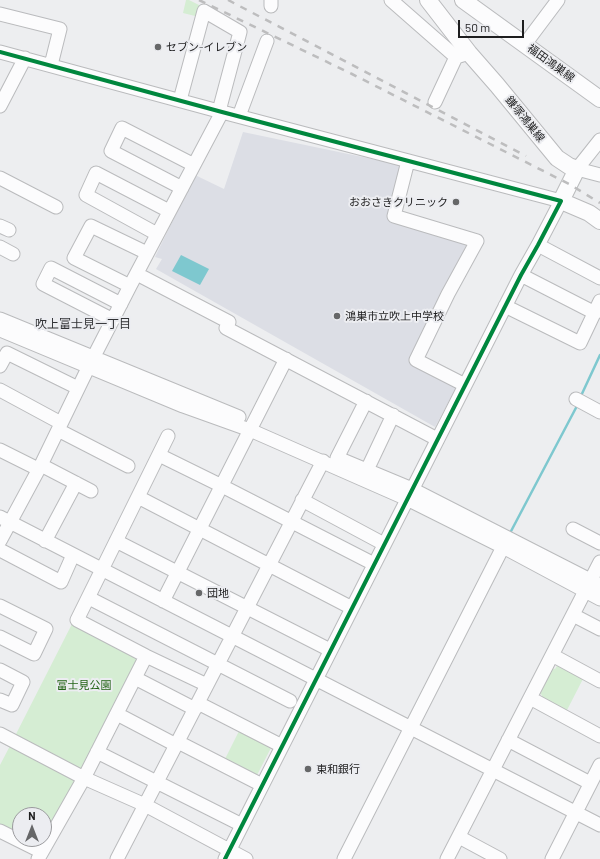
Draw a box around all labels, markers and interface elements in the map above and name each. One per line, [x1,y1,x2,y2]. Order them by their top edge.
scale bar [460,12,526,38]
text: 50 m [465,20,490,34]
place label: セブン-イレブン [166,40,247,54]
street label: 福田鴻巣線 [525,41,577,85]
marker: セブン-イレブン [153,42,163,52]
street label: 鎌塚鴻巣線 [503,93,547,145]
place label: おおさきクリニック [349,195,448,209]
marker: おおさきクリニック [451,197,461,207]
place label: 鴻巣市立吹上中学校 [345,309,444,323]
marker: 鴻巣市立吹上中学校 [332,311,342,321]
district label: 吹上富士見一丁目 [35,317,131,331]
place label: 団地 [207,586,229,600]
marker: 団地 [194,588,204,598]
park label: 富士見公園 [57,678,111,692]
place label: 東和銀行 [316,762,360,776]
marker: 東和銀行 [303,764,313,774]
north arrow [12,807,52,847]
text: N [28,809,36,822]

